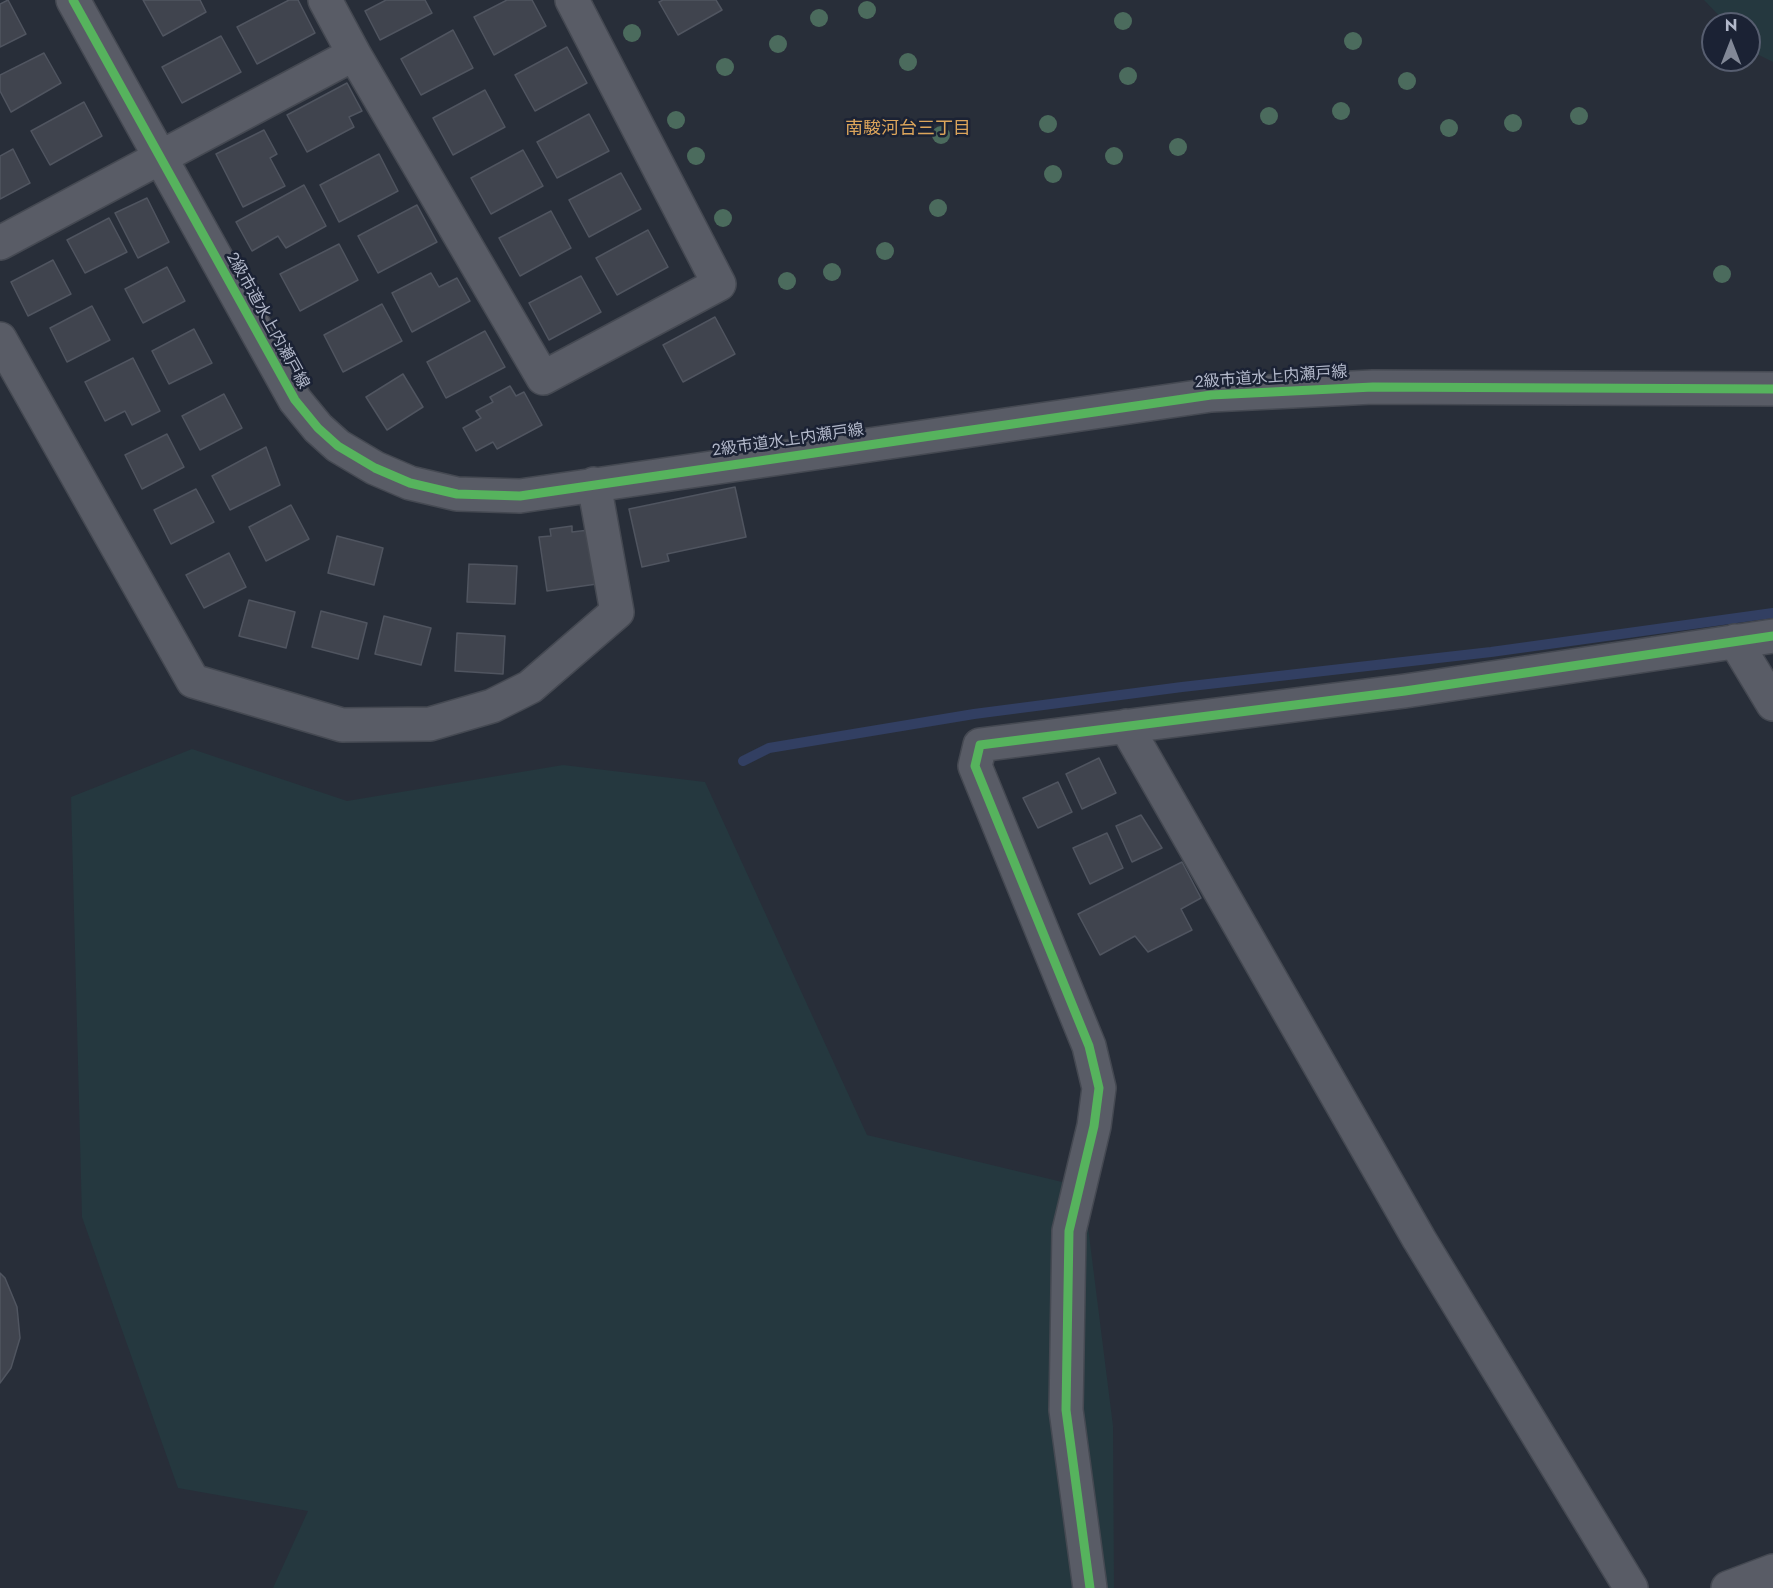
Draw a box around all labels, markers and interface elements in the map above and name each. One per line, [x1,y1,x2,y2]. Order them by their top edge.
north arrow [1701,12,1761,72]
text: N [1725,14,1737,37]
district label: 南駿河台三丁目 [845,119,971,141]
street label: 2級市道水上内瀬戸線 [221,249,313,393]
street label: 2級市道水上内瀬戸線 [1194,363,1348,393]
street label: 2級市道水上内瀬戸線 [711,421,865,461]

